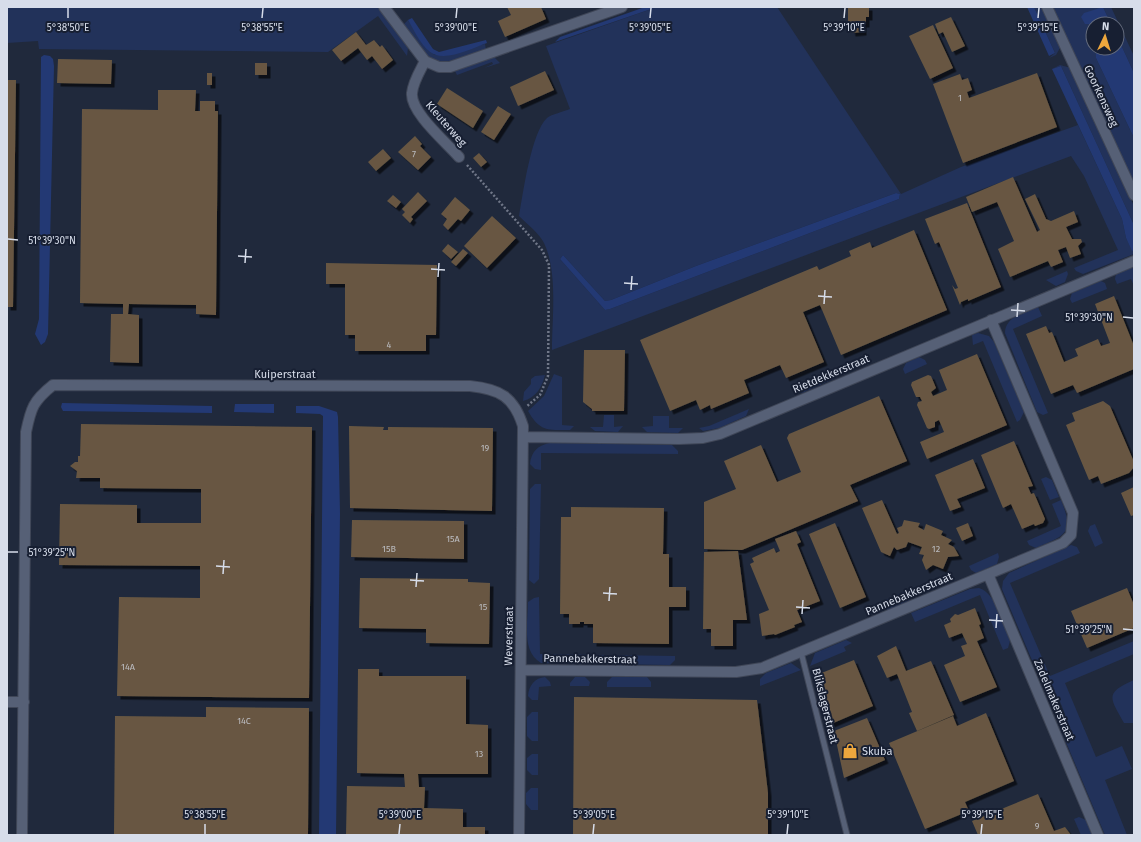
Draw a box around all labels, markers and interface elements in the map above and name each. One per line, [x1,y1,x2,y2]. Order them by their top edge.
north arrow [1085,16,1125,56]
text: N [1102,20,1110,33]
text: 5°38'50"E [47,22,89,34]
text: 5°38'55"E [241,22,283,34]
text: 5°39'00"E [435,22,477,34]
text: 5°39'05"E [629,22,671,34]
text: 5°39'10"E [823,22,865,34]
text: 5°39'15"E [1018,22,1058,34]
street label: Goorkensweg [1081,63,1121,129]
house number: 1 [958,93,962,103]
street label: Kleuterweg [423,99,469,149]
house number: 7 [412,149,416,159]
text: 51°39'30"N [28,235,76,247]
text: 51°39'30"N [1065,312,1113,324]
house number: 4 [387,340,392,350]
street label: Rietdekkerstraat [791,352,871,396]
street label: Kuiperstraat [254,368,316,381]
house number: 19 [481,443,490,453]
house number: 15A [446,534,461,544]
house number: 15B [382,544,396,554]
house number: 12 [932,544,940,554]
text: 51°39'25"N [29,547,75,559]
street label: Pannebakkerstraat [864,570,954,618]
house number: 15 [479,602,488,612]
street label: Weverstraat [502,606,516,666]
text: 51°39'25"N [1066,624,1112,636]
street label: Pannebakkerstraat [543,652,637,666]
street label: Zadelmakerstraat [1031,657,1077,743]
house number: 14A [121,662,136,672]
street label: Blikslagerstraat [809,667,841,745]
house number: 14C [237,716,251,726]
shop icon: Skuba [841,742,859,760]
place label: Skuba [862,745,892,758]
house number: 13 [475,749,483,759]
text: 5°38'55"E [184,809,226,821]
text: 5°39'00"E [379,809,421,821]
text: 5°39'05"E [573,809,615,821]
text: 5°39'10"E [767,809,809,821]
text: 5°39'15"E [962,809,1002,821]
house number: 9 [1035,821,1040,831]

